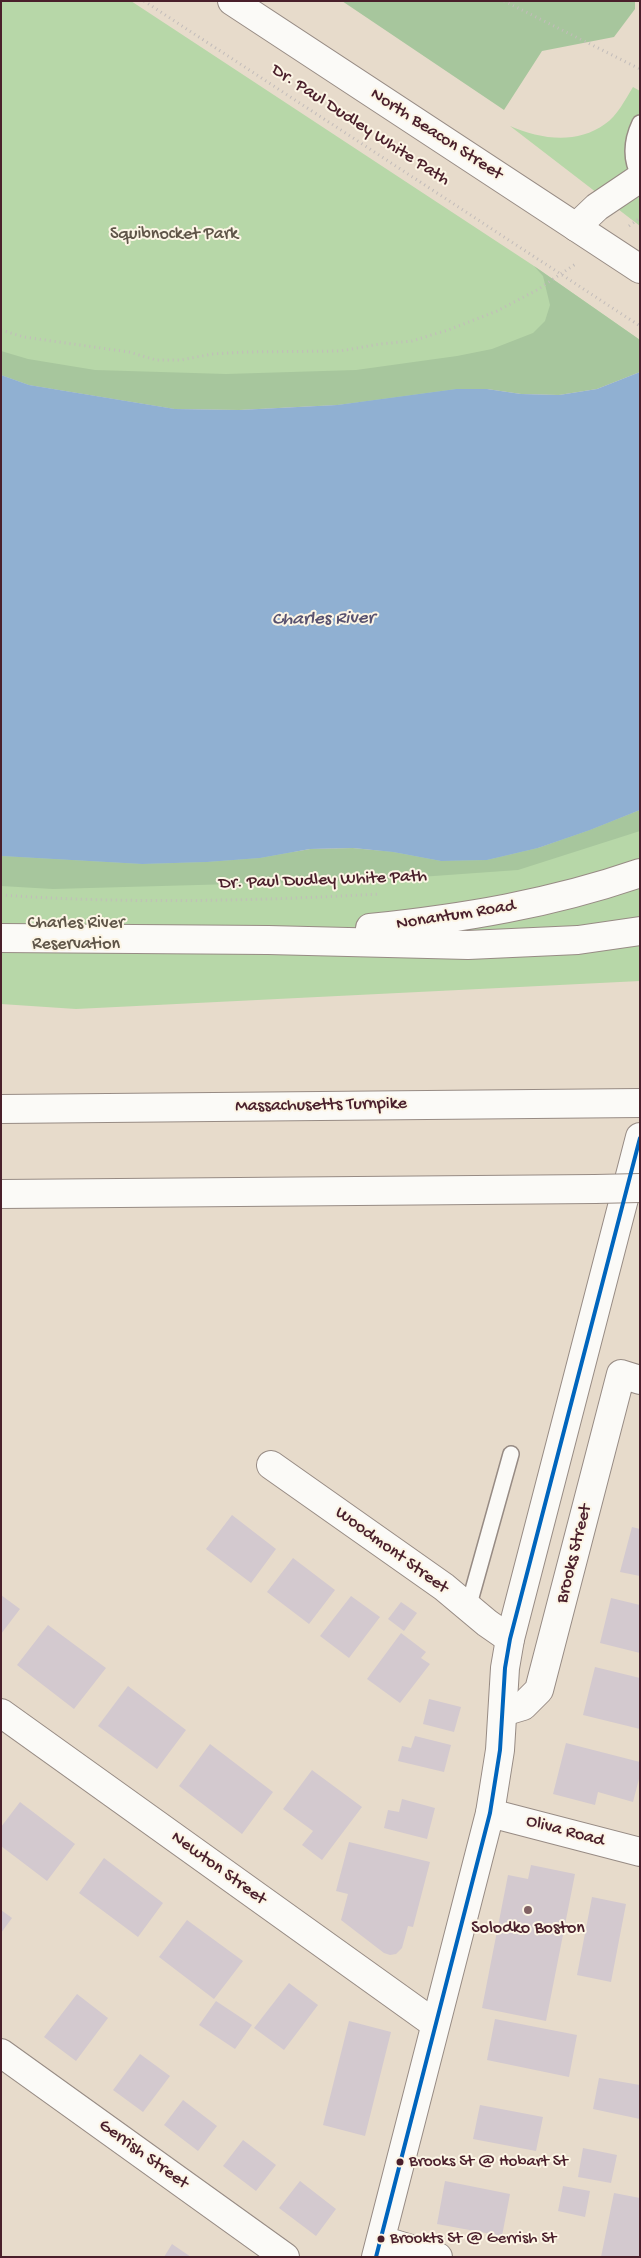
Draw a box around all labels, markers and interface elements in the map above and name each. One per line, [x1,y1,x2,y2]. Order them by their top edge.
street label: Dr. Paul Dudley White Path [267,60,453,192]
street label: North Beacon Street [366,84,506,186]
park label: Squibnocket Park [110,224,238,246]
water label: Charles River [272,608,374,632]
street label: Dr. Paul Dudley White Path [218,867,428,895]
street label: Nonantum Road [395,896,517,936]
park label: Charles River Reservation [28,913,124,956]
street label: Massachusetts Turnpike [235,1094,407,1118]
street label: Brooks Street [552,1502,598,1606]
street label: Woodmont Street [330,1503,452,1599]
street label: Oliva Road [523,1811,607,1853]
street label: Newton Street [166,1827,270,1911]
marker: Solodko Boston [522,1904,534,1916]
place label: Solodko Boston [471,1918,585,1940]
street label: Gerrish Street [94,2115,192,2195]
place label: Brooks St @ Hobart St [409,2152,568,2172]
marker: Brooks St @ Hobart St [395,2157,405,2167]
place label: Brookts St @ Gerrish St [390,2229,556,2249]
marker: Brookts St @ Gerrish St [376,2234,386,2244]

